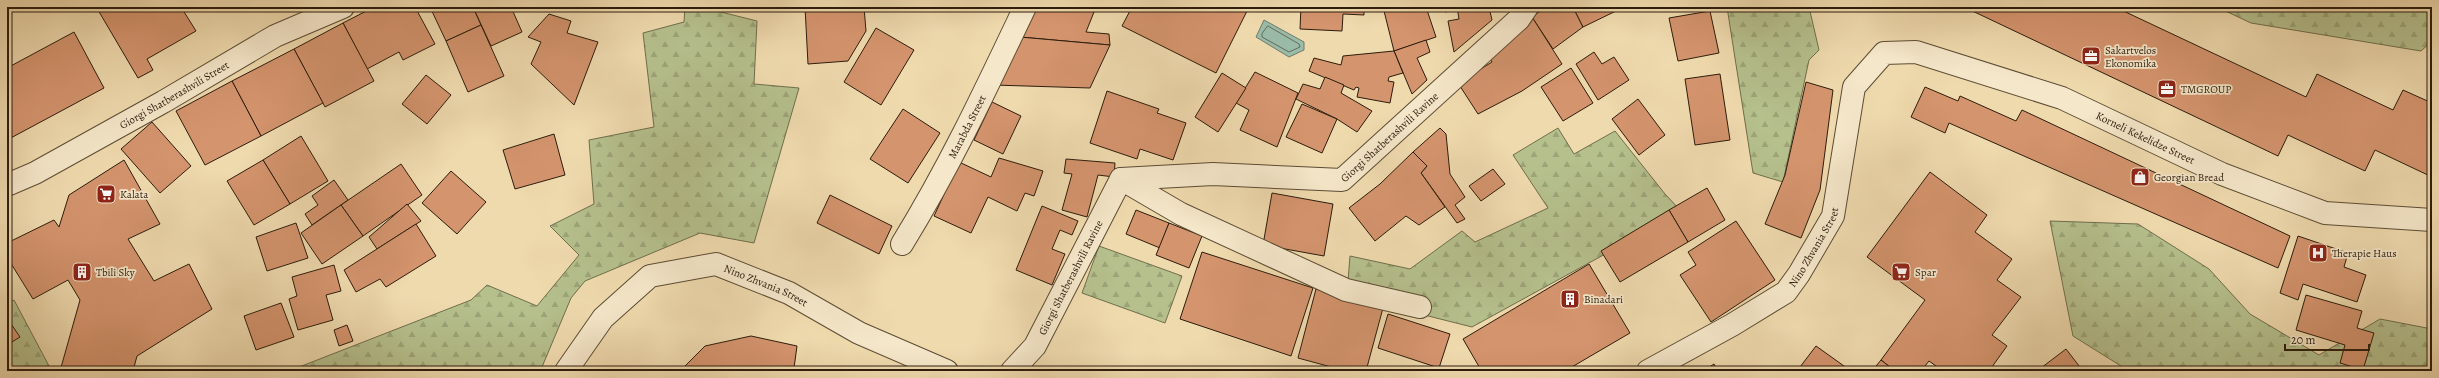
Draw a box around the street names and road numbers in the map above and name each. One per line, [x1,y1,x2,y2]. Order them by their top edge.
street label: Giorgi Shatberashvili Street [117,57,232,132]
street label: Giorgi Shatberashvili Ravine [1337,89,1442,185]
street label: Marabda Street [944,92,989,161]
street label: Korneli Kekelidze Street [2093,108,2198,168]
street label: Nino Zhvania Street [1785,206,1842,290]
street label: Giorgi Shatberashvili Ravine [1034,217,1106,338]
street label: Nino Zhvania Street [722,260,811,310]

